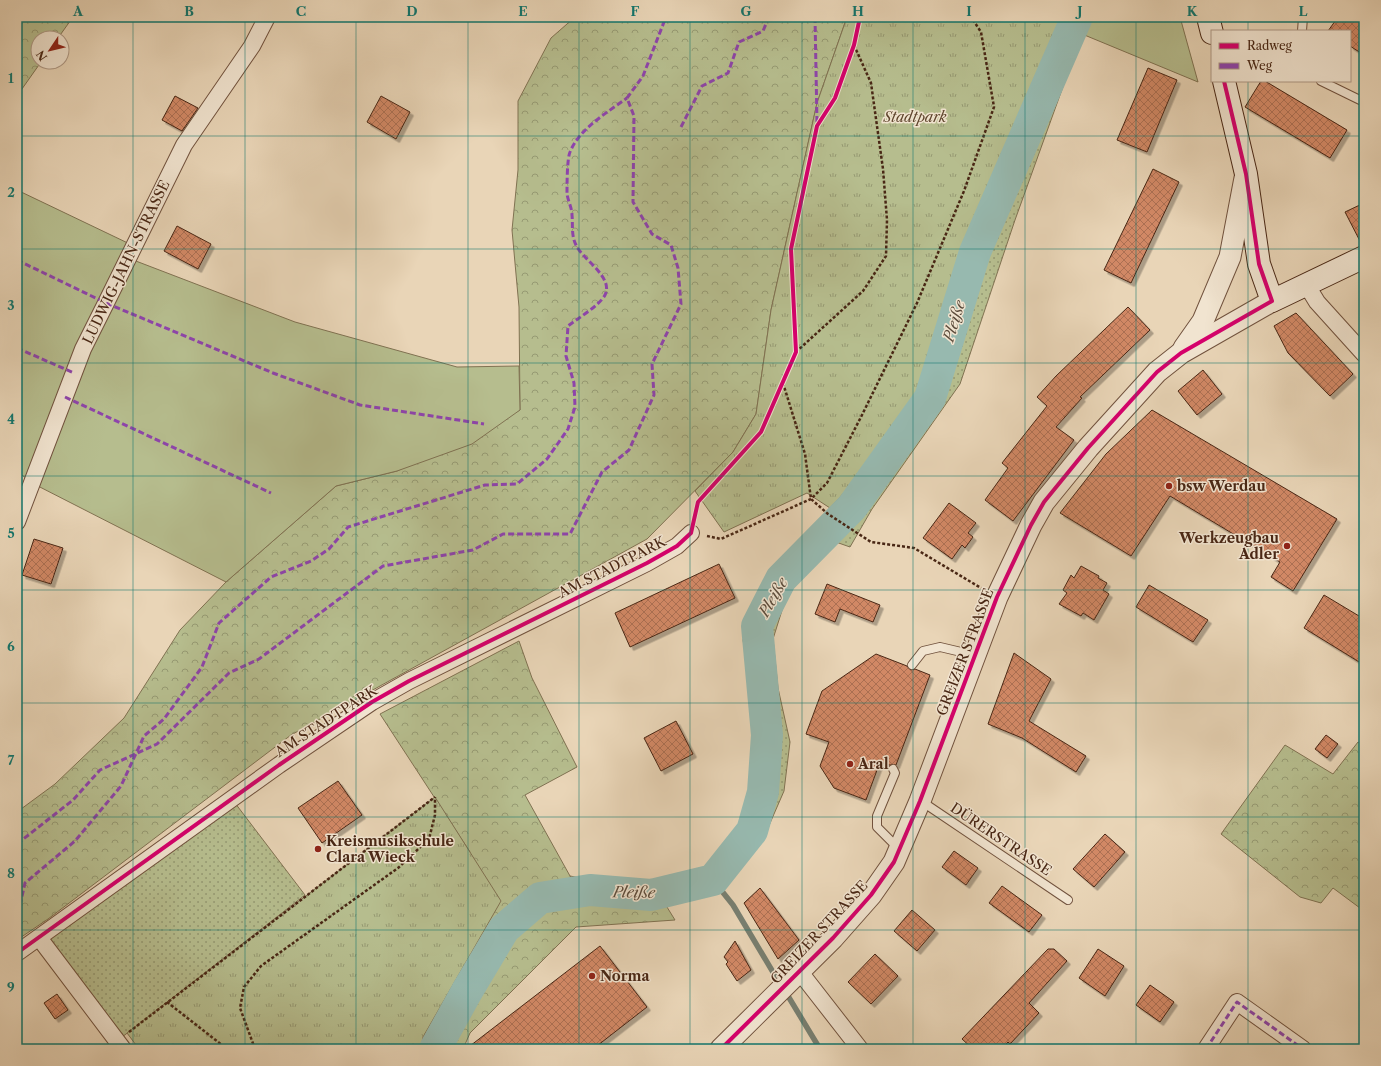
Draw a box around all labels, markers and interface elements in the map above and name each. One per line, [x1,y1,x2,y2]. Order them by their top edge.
text: A [72,3,84,19]
text: B [184,3,194,19]
text: C [296,3,306,19]
text: D [406,3,418,19]
text: E [518,3,528,19]
text: F [631,3,640,19]
text: G [740,3,752,19]
text: H [852,3,864,19]
text: I [966,3,972,19]
text: J [1075,3,1083,19]
text: K [1187,3,1198,19]
text: L [1299,3,1308,19]
north arrow [30,30,70,70]
legend [1211,30,1351,82]
text: Radweg [1247,38,1293,53]
text: N [33,47,50,64]
text: Weg [1246,58,1273,73]
text: 1 [8,70,14,86]
park label: Stadtpark [882,108,947,126]
street label: LUDWIG-JAHN-STRASSE [78,177,174,347]
text: 2 [7,184,15,200]
text: 3 [7,297,15,313]
water label: Pleiße [938,297,969,345]
text: 4 [7,411,15,427]
place label: bsw Werdau [1176,477,1266,495]
marker: bsw Werdau [1164,481,1174,491]
text: 5 [7,525,15,541]
place label: Werkzeugbau Adler [1178,529,1279,563]
street label: AM STADTPARK [554,532,670,602]
marker: Werkzeugbau Adler [1282,541,1292,551]
water label: Pleiße [754,573,792,621]
street label: GREIZER STRASSE [932,586,998,718]
text: 6 [7,638,15,654]
street label: AM STADTPARK [271,681,381,761]
text: 7 [8,752,15,768]
place label: Aral [857,755,889,773]
marker: Aral [845,759,855,769]
street label: DÜRERSTRASSE [947,799,1055,879]
place label: Kreismusikschule Clara Wieck [326,832,454,866]
marker: Kreismusikschule Clara Wieck [313,844,323,854]
text: 8 [7,865,15,881]
street label: GREIZER STRASSE [766,877,872,987]
water label: Pleiße [612,882,656,902]
place label: Norma [600,967,651,985]
marker: Norma [587,971,597,981]
text: 9 [7,979,15,995]

